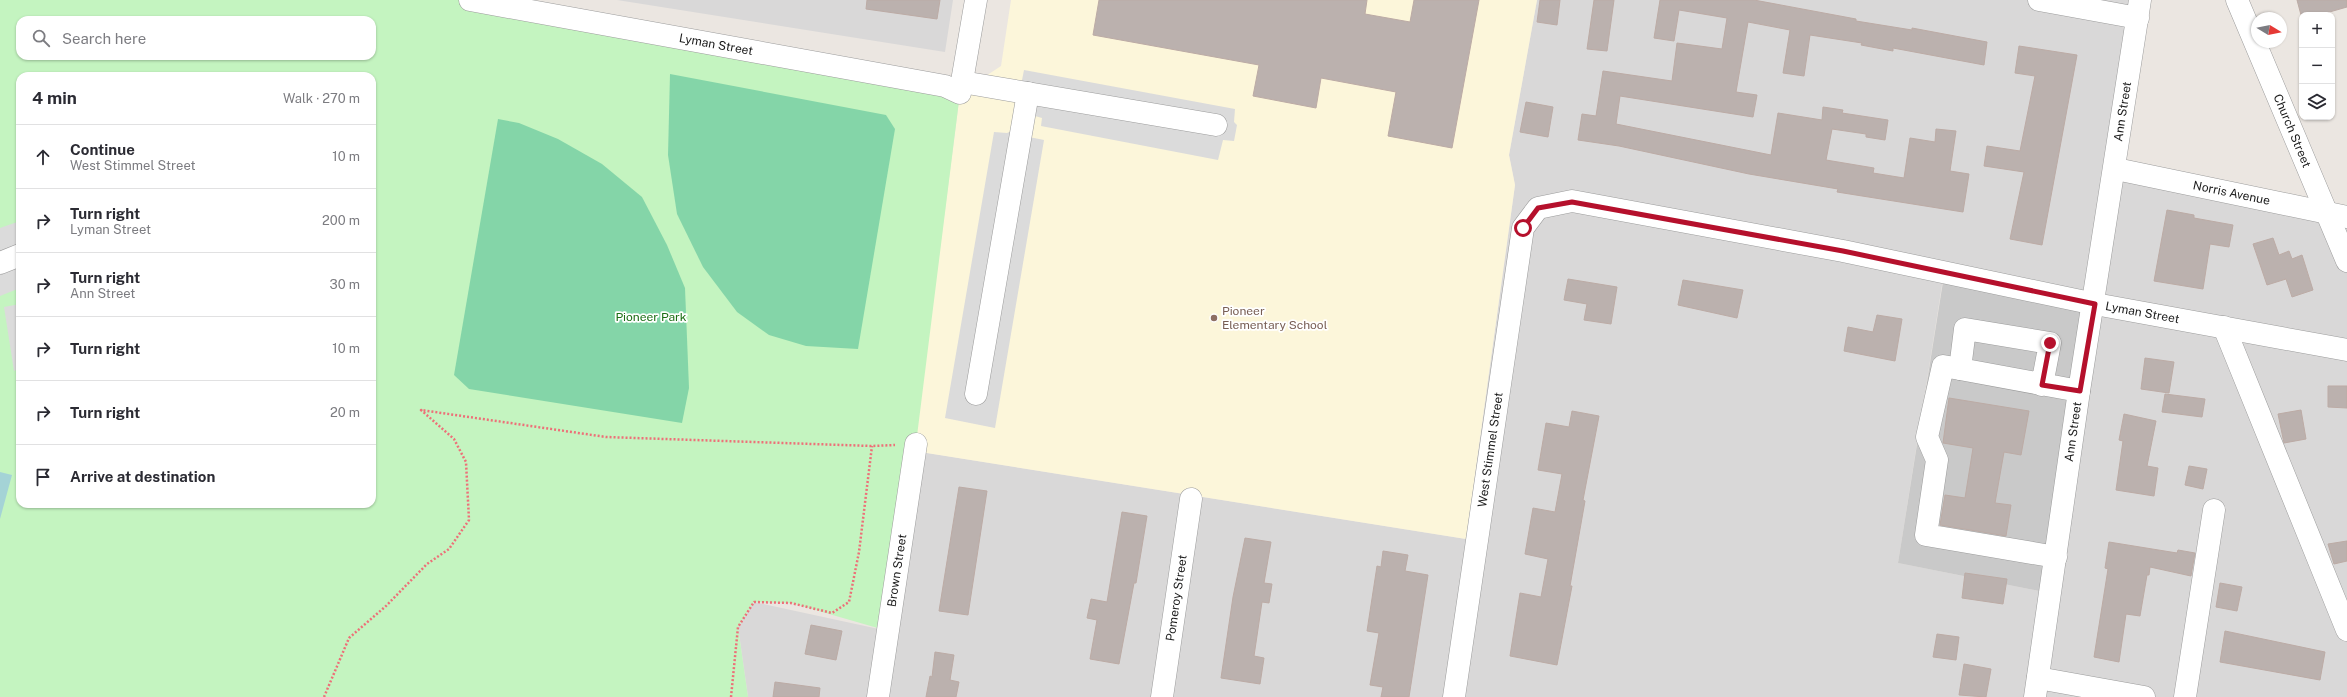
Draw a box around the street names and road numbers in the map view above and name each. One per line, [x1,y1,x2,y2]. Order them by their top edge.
street label: Lyman Street [678,31,754,58]
street label: Ann Street [2111,80,2134,142]
street label: Church Street [2271,92,2314,170]
street label: Norris Avenue [2192,178,2272,208]
street label: Lyman Street [2104,299,2181,326]
street label: West Stimmel Street [1475,391,1506,508]
street label: Ann Street [2062,400,2084,463]
street label: Brown Street [885,533,909,608]
street label: Pomeroy Street [1163,554,1190,642]

